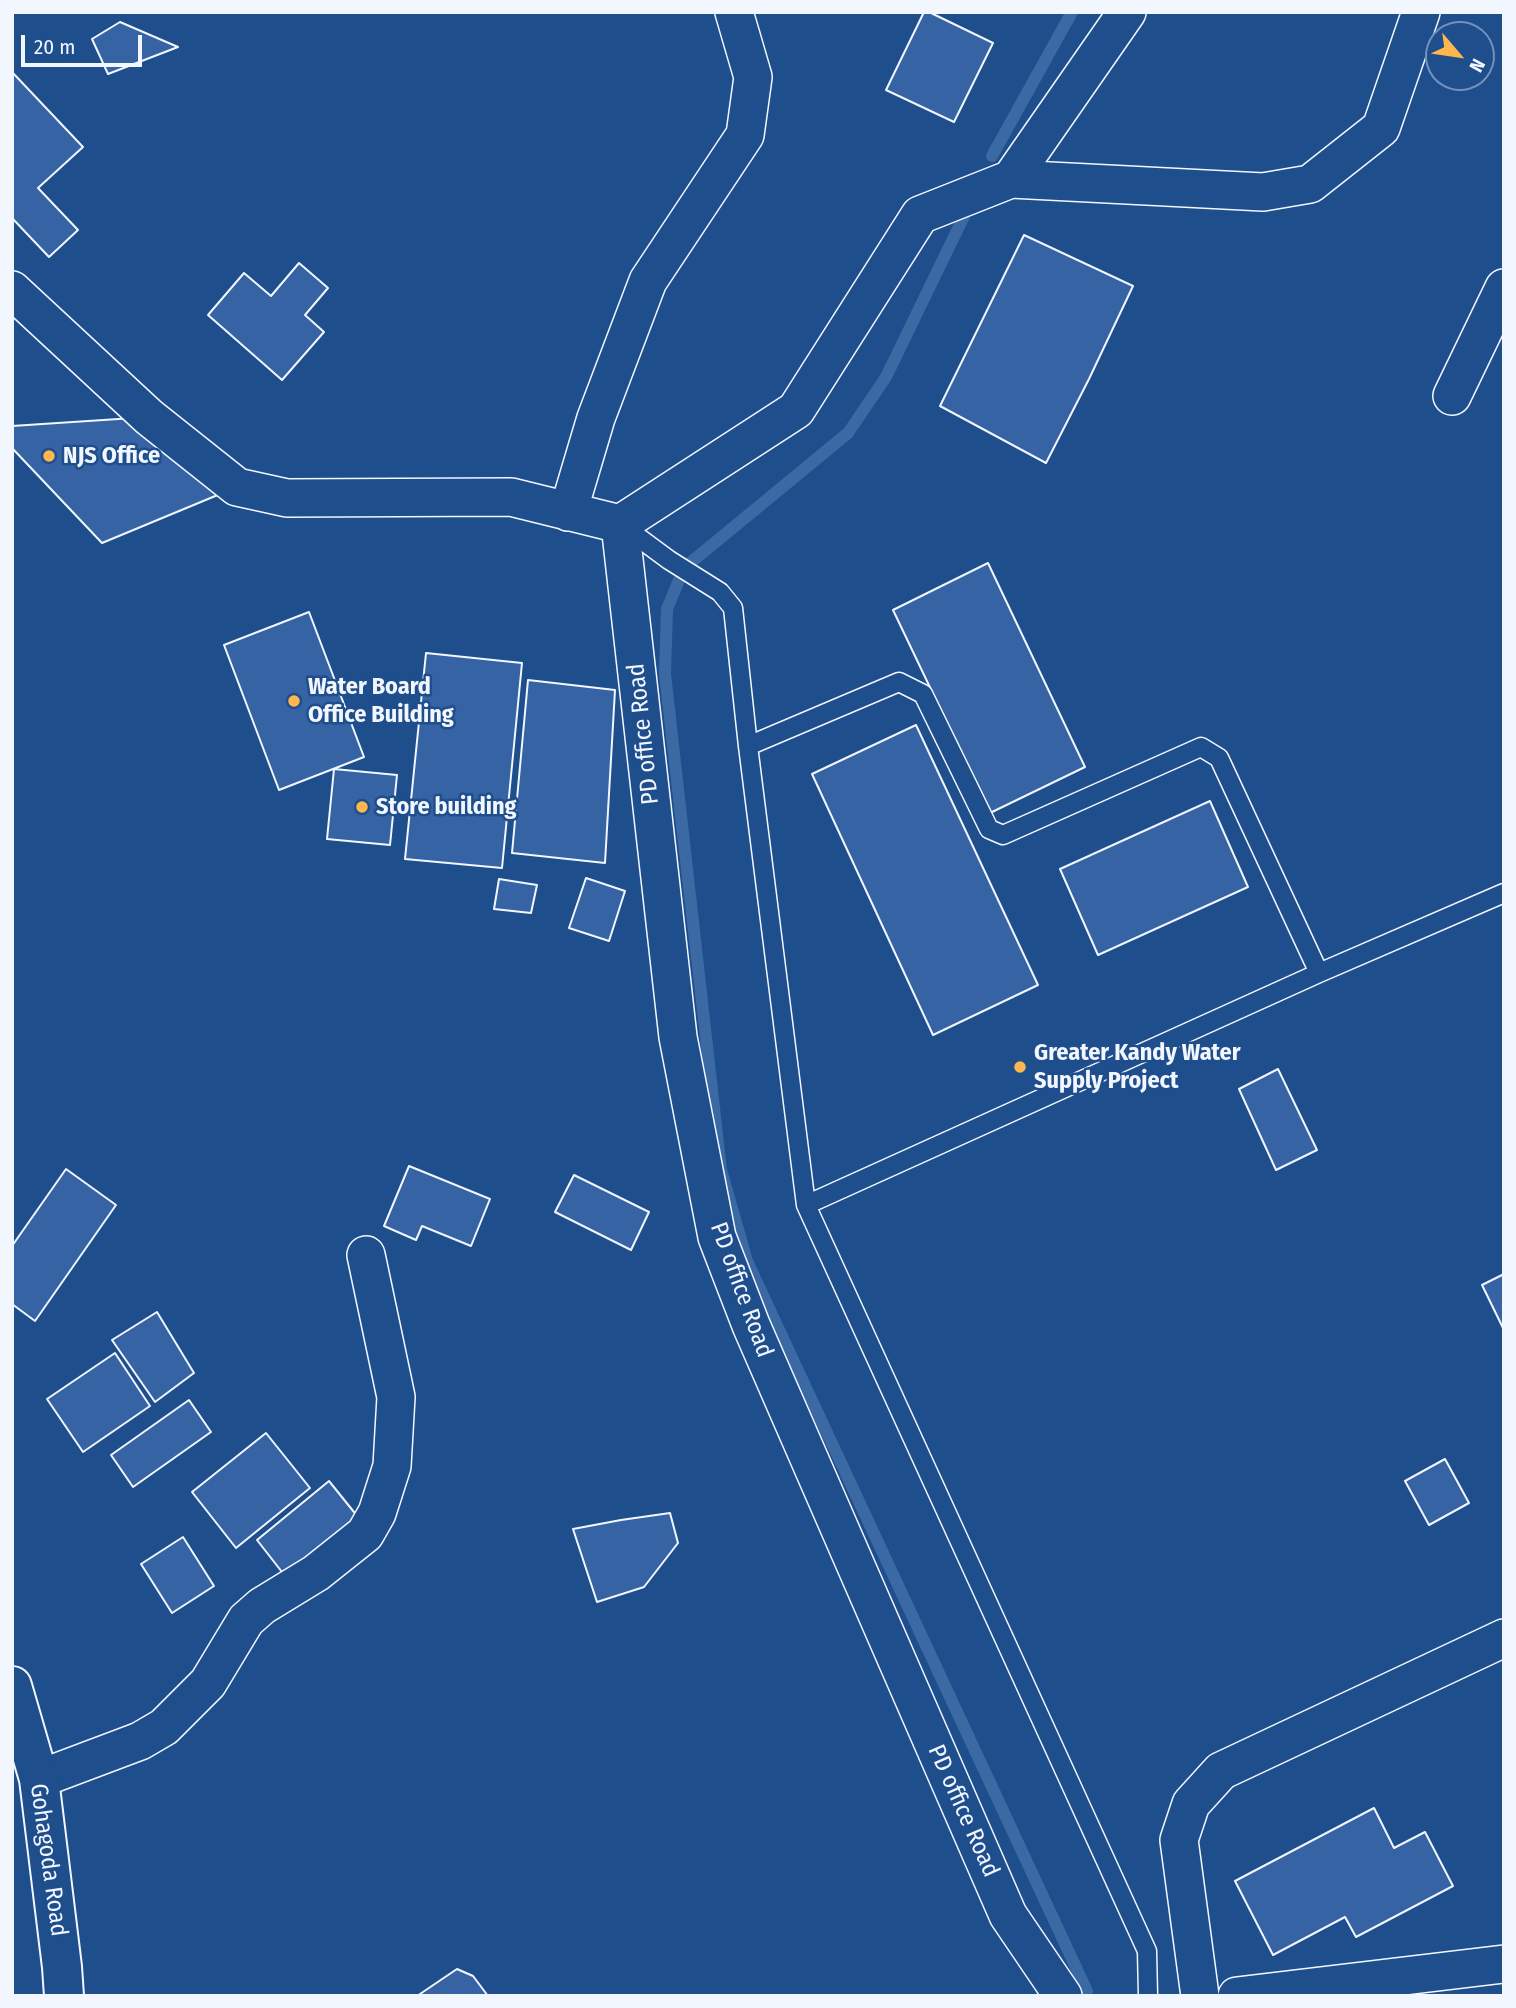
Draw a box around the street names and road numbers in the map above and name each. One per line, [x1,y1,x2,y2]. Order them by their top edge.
street label: PD office Road [622,662,666,806]
street label: PD office Road [703,1218,779,1362]
street label: PD office Road [921,1740,1005,1882]
street label: Gohagoda Road [23,1782,73,1938]

